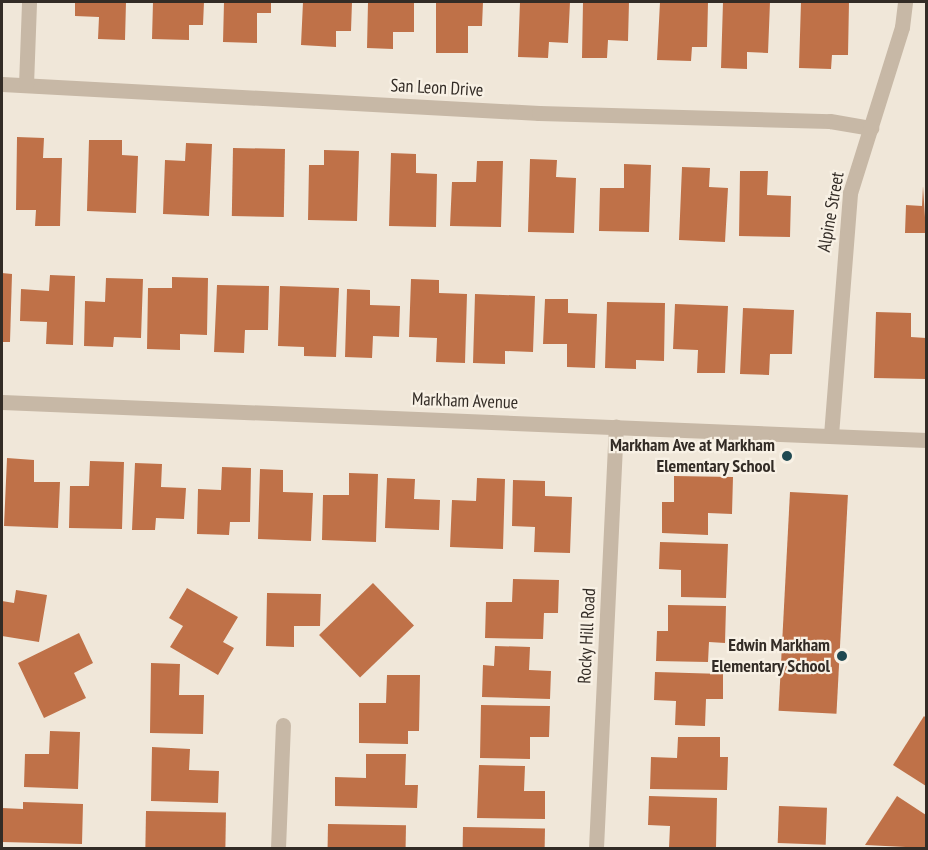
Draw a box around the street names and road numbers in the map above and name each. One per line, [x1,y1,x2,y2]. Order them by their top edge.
street label: San Leon Drive [390,75,484,101]
street label: Alpine Street [813,170,849,254]
street label: Markham Avenue [411,388,519,414]
street label: Rocky Hill Road [574,587,600,685]

